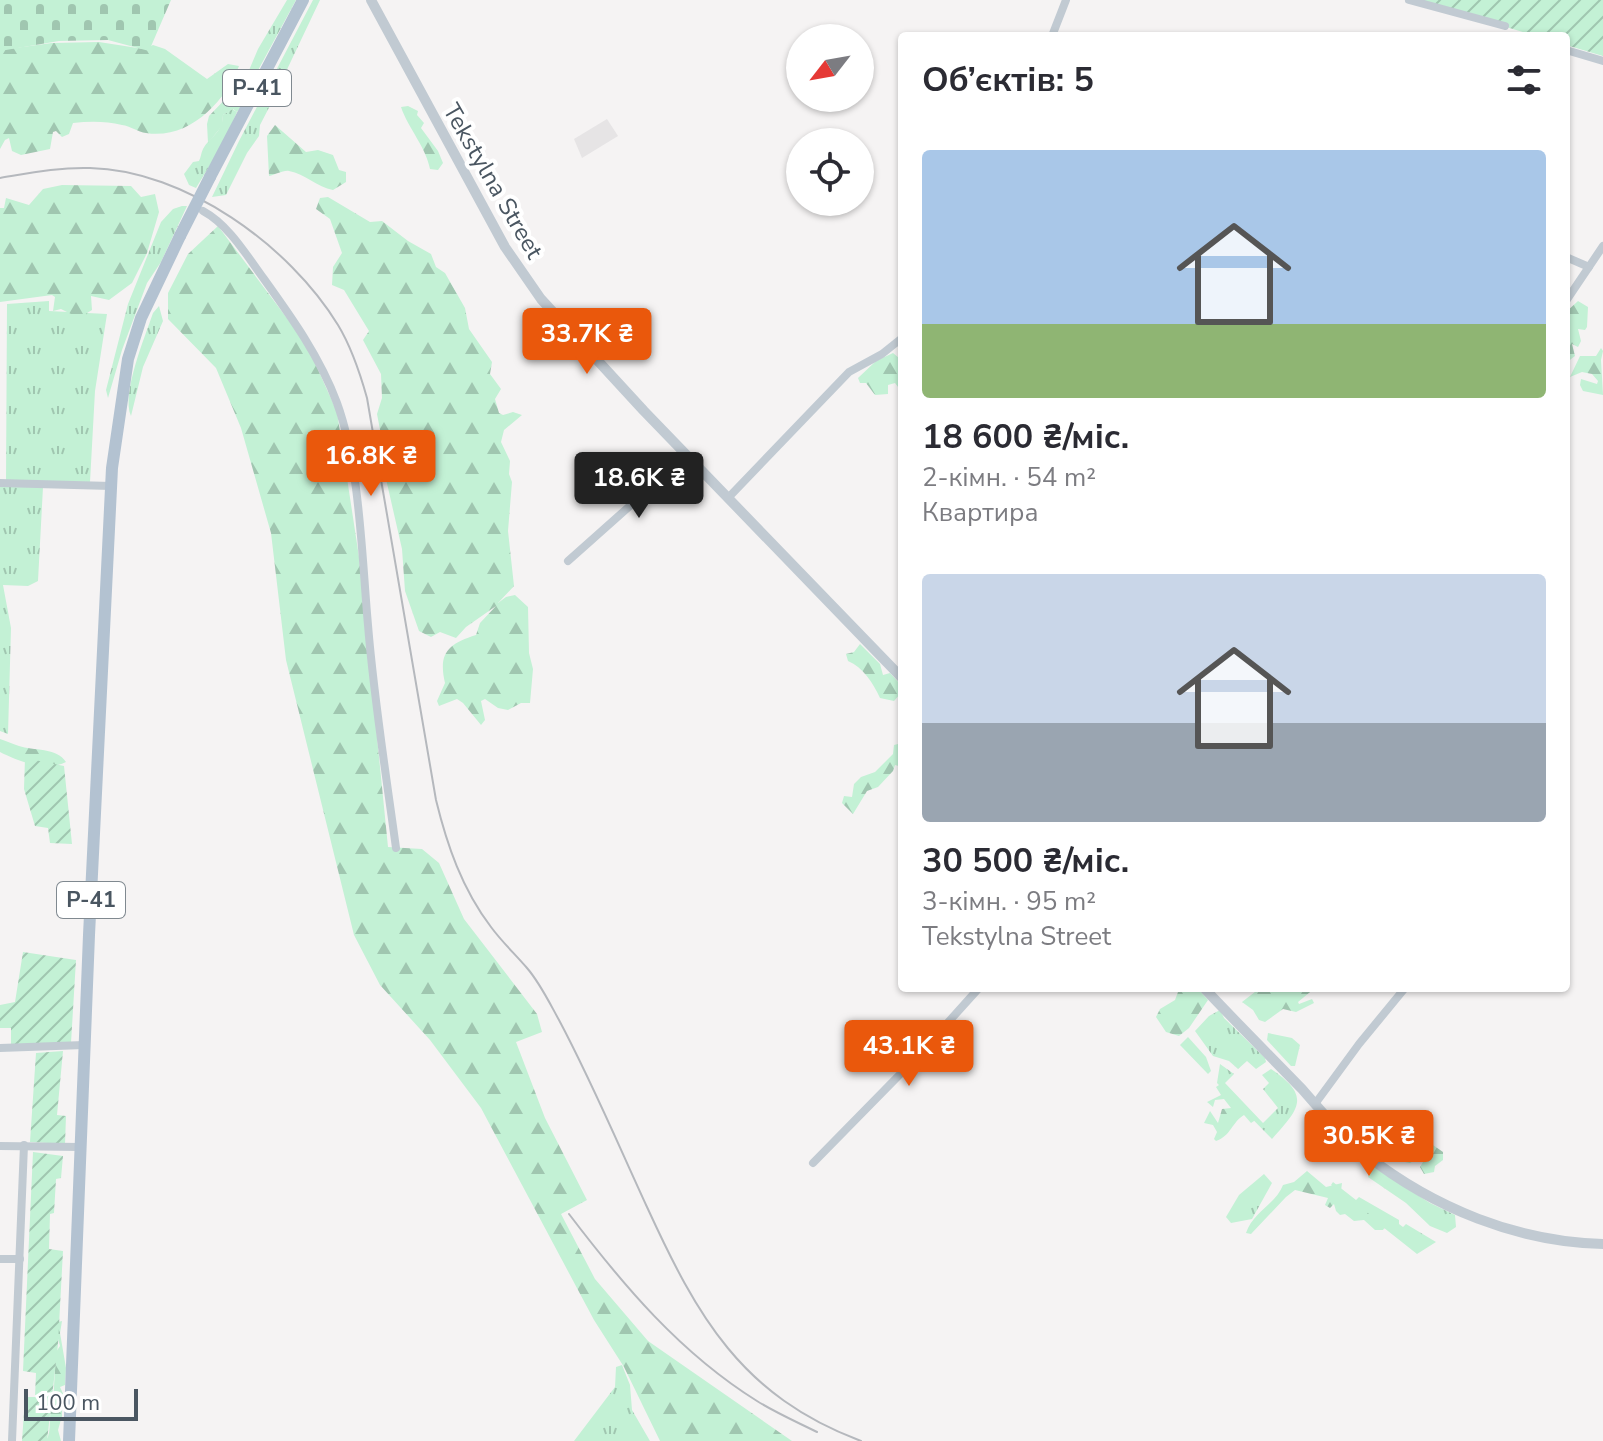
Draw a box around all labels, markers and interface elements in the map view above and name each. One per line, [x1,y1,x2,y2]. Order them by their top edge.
north arrow [786,24,874,112]
map controls [786,24,874,216]
text: Об’єктів: 5 [922,57,1094,103]
icon: filters [1502,58,1546,102]
road number: Р-41 [223,70,291,106]
street label: Tekstylna Street [435,97,551,265]
button: locate [786,128,874,216]
icon: home [1162,202,1306,346]
pin: 33.7K ₴ [513,308,661,376]
text: 33.7K ₴ [540,316,634,351]
text: 18 600 ₴/міс. [922,414,1129,460]
pin: 16.8K ₴ [297,430,445,498]
text: 16.8K ₴ [324,438,418,473]
pin: 18.6K ₴ [565,452,713,520]
text: 18.6K ₴ [592,460,686,495]
text: 2-кімн. · 54 m² [922,460,1096,495]
text: Квартира [922,495,1038,530]
icon: home [1162,626,1306,770]
text: 30 500 ₴/міс. [922,838,1129,884]
road number: Р-41 [57,882,125,918]
text: 3-кімн. · 95 m² [922,884,1096,919]
text: Tekstylna Street [922,919,1111,954]
pin: 43.1K ₴ [835,1020,983,1088]
text: 43.1K ₴ [862,1028,956,1063]
pin: 30.5K ₴ [1295,1110,1443,1178]
text: 30.5K ₴ [1322,1118,1416,1153]
scale bar [24,1385,138,1421]
text: 100 m [36,1388,100,1418]

